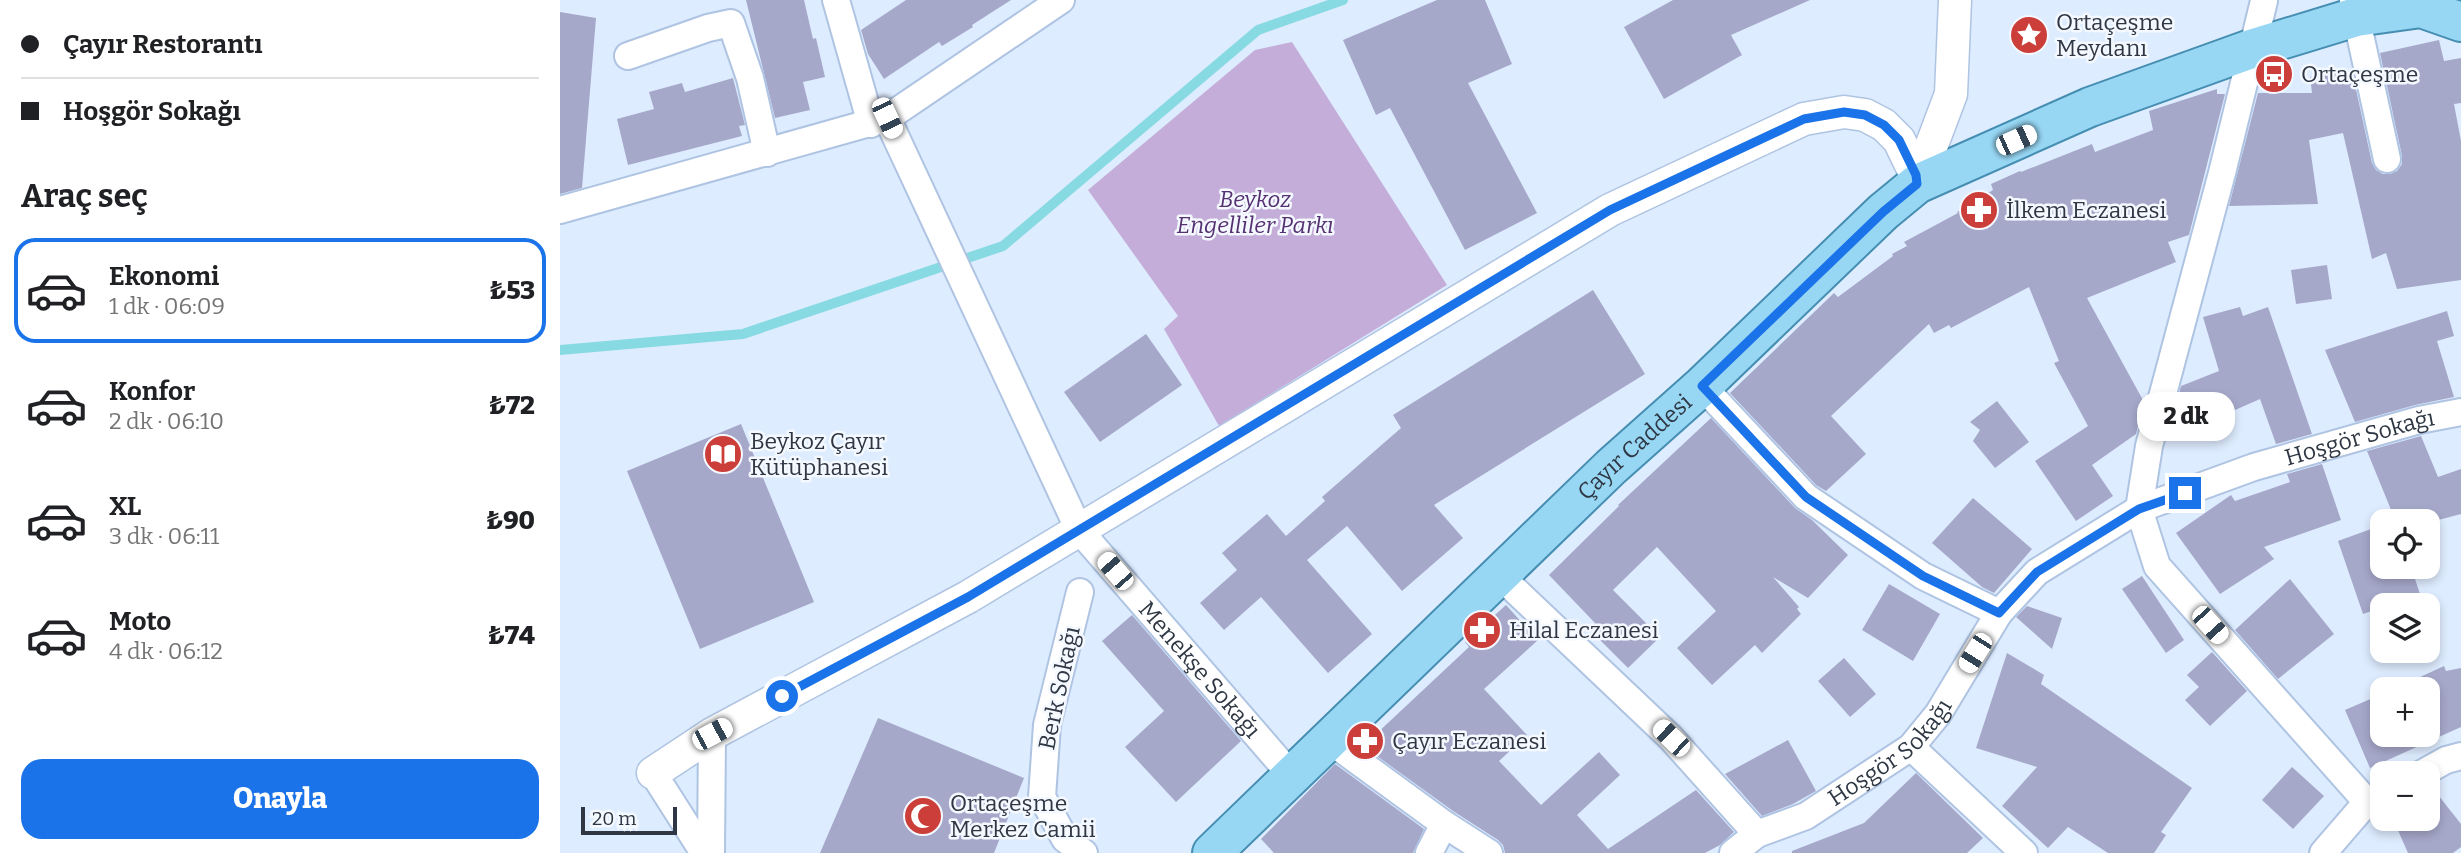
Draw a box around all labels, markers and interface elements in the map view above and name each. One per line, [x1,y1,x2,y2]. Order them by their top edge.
place label: Ortaçeşme Meydanı [2056,8,2173,62]
place icon: Ortaçeşme Meydanı [2008,14,2050,56]
text: Çayır Restorantı [63,29,262,60]
bus stop icon: Ortaçeşme [2253,53,2295,95]
place label: Ortaçeşme [2301,60,2418,88]
car [869,95,906,141]
text: Hoşgör Sokağı [63,96,241,127]
car [1993,122,2040,158]
text: Araç seç [21,177,148,215]
park label: Beykoz Engelliler Parkı [1177,185,1333,239]
pharmacy icon: İlkem Eczanesi [1958,189,2000,231]
place label: İlkem Eczanesi [2006,196,2167,224]
icon: car [25,259,88,322]
text: Ekonomi [109,261,219,292]
text: ₺53 [489,275,535,306]
text: 1 dk · 06:09 [109,292,225,320]
icon: car [25,374,88,437]
text: Konfor [109,376,195,407]
street label: Çayır Caddesi [1571,388,1697,506]
text: ₺72 [488,390,535,421]
callout: 2 dk [2136,392,2234,440]
text: 2 dk [2163,402,2209,430]
street label: Hoşgör Sokağı [2282,403,2437,472]
text: 2 dk · 06:10 [109,407,224,435]
place label: Beykoz Çayır Kütüphanesi [750,427,888,481]
library icon: Beykoz Çayır Kütüphanesi [702,433,744,475]
route end [2169,477,2201,509]
icon: car [25,489,88,552]
text: XL [109,491,141,522]
text: ₺90 [486,505,535,536]
map controls [2370,509,2440,831]
button: locate [2370,509,2440,579]
text: 3 dk · 06:11 [109,522,219,550]
car [1094,548,1137,594]
button: layers [2370,593,2440,663]
street label: Menekşe Sokağı [1133,595,1267,744]
car [2189,602,2232,648]
icon: car [25,604,88,667]
text: Moto [109,606,171,637]
pharmacy icon: Hilal Eczanesi [1461,609,1503,651]
place label: Hilal Eczanesi [1509,616,1659,644]
text: ₺74 [487,620,535,651]
street label: Berk Sokağı [1032,624,1086,752]
car [1955,630,1996,676]
text: 4 dk · 06:12 [109,637,223,665]
button: + [2370,677,2440,747]
route start [766,680,798,712]
street label: Hoşgör Sokağı [1823,694,1958,812]
car [689,715,736,753]
car [1649,716,1694,760]
pharmacy icon: Çayır Eczanesi [1344,720,1386,762]
place label: Çayır Eczanesi [1392,727,1546,755]
button: Onayla [21,759,539,839]
button: − [2370,761,2440,831]
place label: Ortaçeşme Merkez Camii [950,789,1096,843]
mosque icon: Ortaçeşme Merkez Camii [902,795,944,837]
scale bar [581,804,677,836]
text: 20 m [592,807,636,830]

